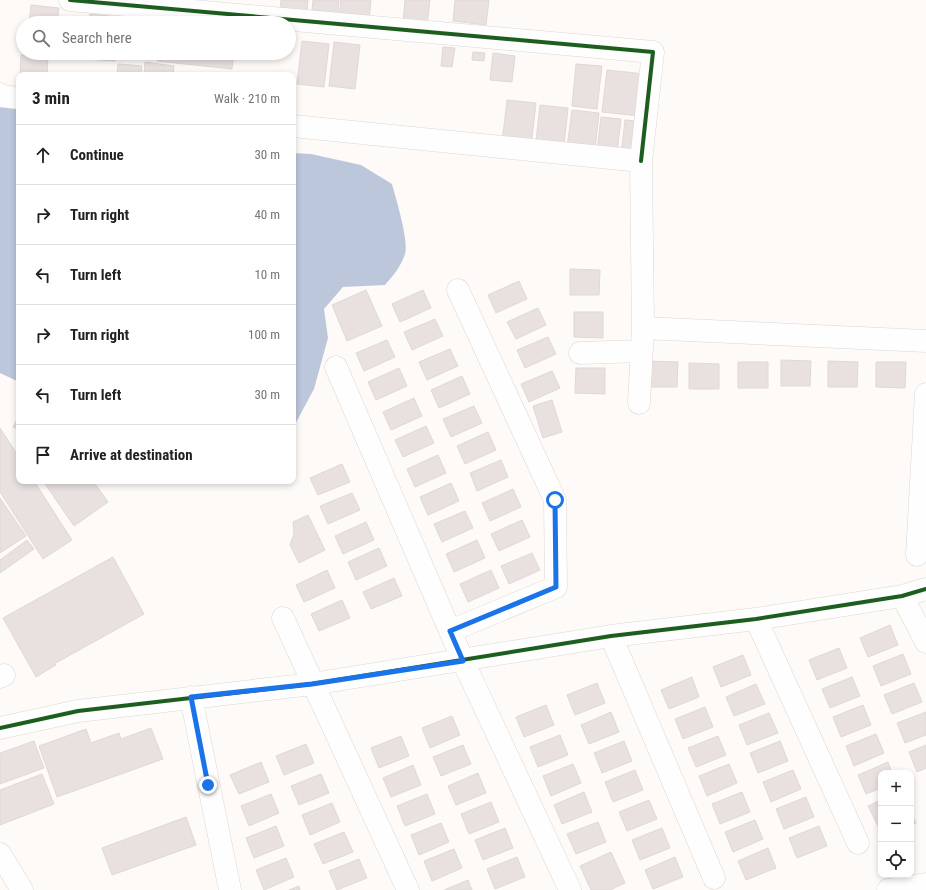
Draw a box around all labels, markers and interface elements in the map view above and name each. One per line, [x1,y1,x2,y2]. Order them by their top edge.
search box [16,16,296,60]
icon: search [30,27,52,49]
text: Search here [62,29,132,47]
text: 3 min [32,88,70,108]
text: Walk · 210 m [214,91,280,106]
icon: ahead [32,144,54,166]
text: Continue [70,146,124,164]
text: 30 m [254,147,280,162]
icon: right [32,204,54,226]
text: Turn right [70,206,129,224]
text: 40 m [254,207,280,222]
icon: left [32,264,54,286]
text: Turn left [70,266,121,284]
text: 10 m [254,267,280,282]
icon: right [32,324,54,346]
text: Turn right [70,326,129,344]
text: 100 m [248,327,280,342]
icon: left [32,384,54,406]
text: Turn left [70,386,121,404]
text: 30 m [254,387,280,402]
icon: arrive [32,444,54,466]
text: Arrive at destination [70,446,193,464]
route start [546,491,564,509]
map controls [878,770,914,878]
button: + [878,770,914,806]
route end [199,776,217,794]
button: − [878,806,914,842]
button: locate [878,842,914,878]

